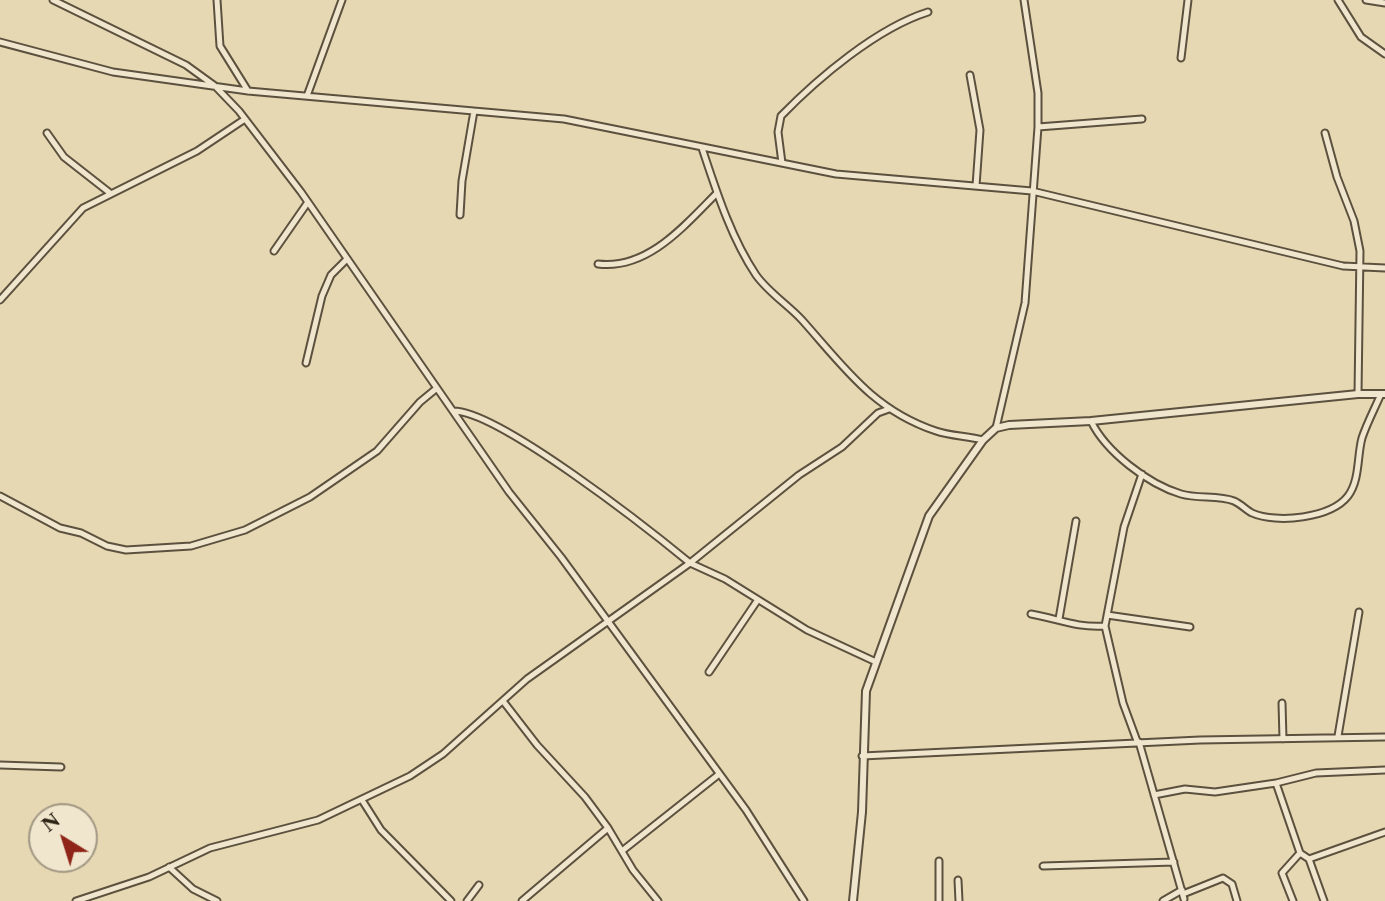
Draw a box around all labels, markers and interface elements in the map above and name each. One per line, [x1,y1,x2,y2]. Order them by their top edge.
north arrow [28,803,98,873]
text: N [37,808,65,837]

